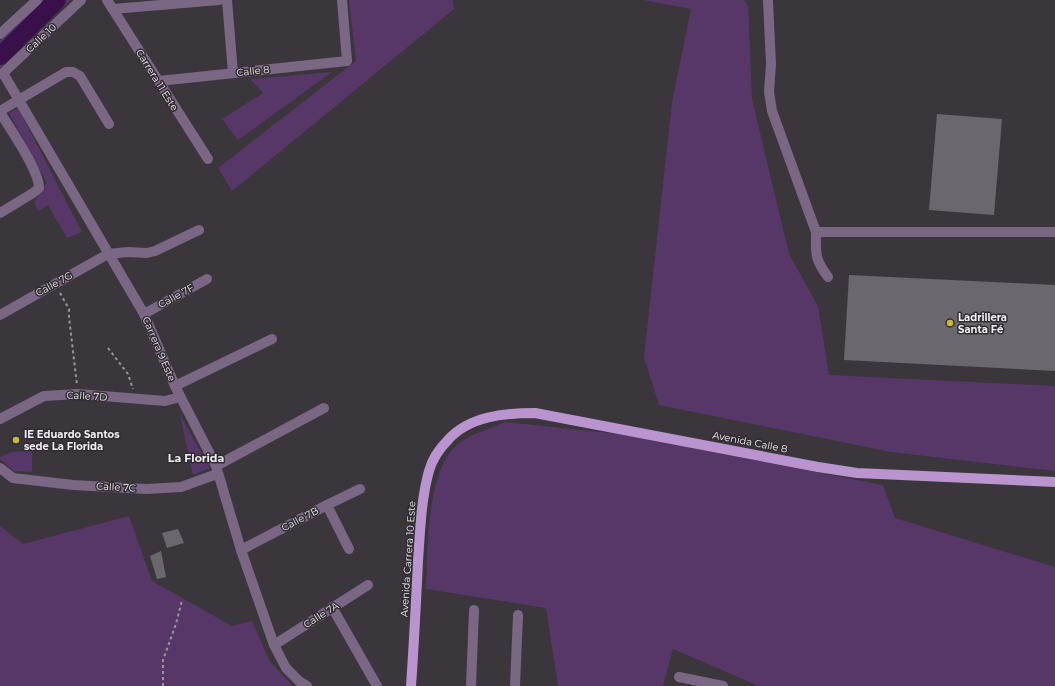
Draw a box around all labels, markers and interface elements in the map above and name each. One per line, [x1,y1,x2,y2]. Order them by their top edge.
street label: Calle 10 [23,20,59,55]
street label: Carrera 11 Este [133,47,181,113]
street label: Calle 8 [236,63,270,79]
street label: Calle 7G [33,269,75,299]
street label: Calle 7F [156,281,196,311]
place label: Ladrillera Santa Fé [958,311,1007,336]
street label: Carrera 9 Este [140,315,178,383]
marker: Ladrillera Santa Fé [945,318,955,328]
street label: Calle 7D [66,388,108,404]
place label: IE Eduardo Santos sede La Florida [24,428,120,453]
street label: Avenida Calle 8 [711,428,789,456]
marker: IE Eduardo Santos sede La Florida [11,435,21,445]
district label: La Florida [168,451,224,465]
street label: Calle 7C [96,479,136,495]
street label: Avenida Carrera 10 Este [397,501,419,617]
street label: Calle 7B [279,504,321,534]
street label: Calle 7A [301,599,342,631]

